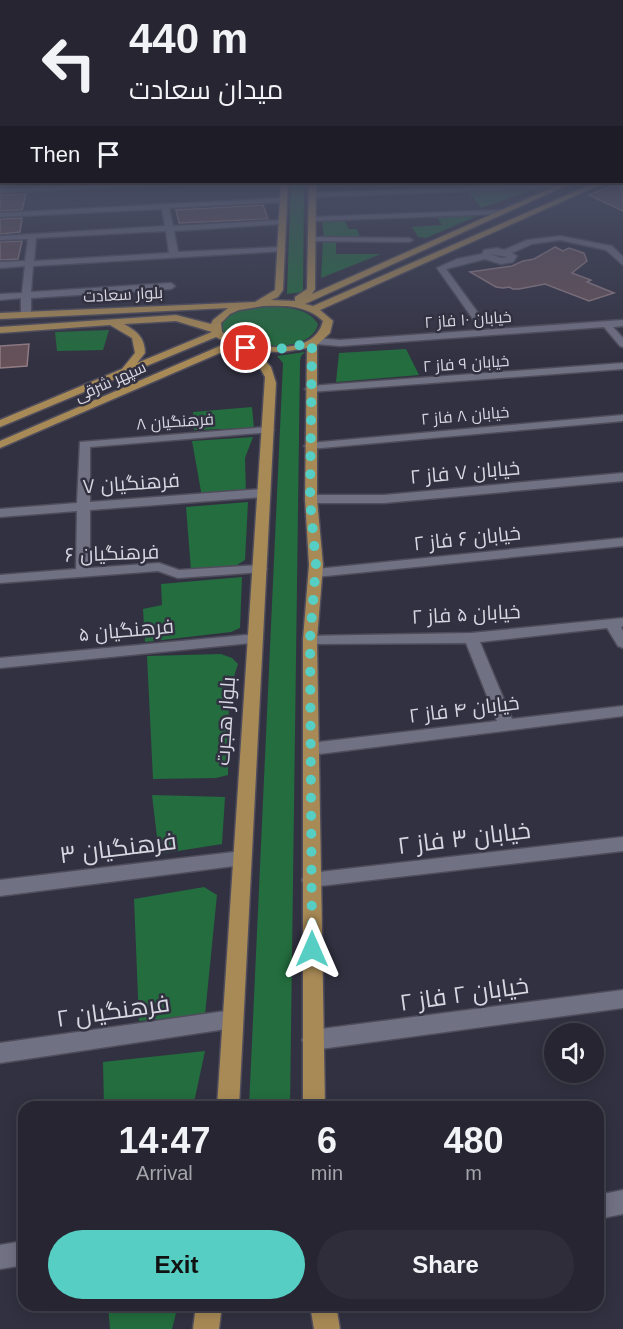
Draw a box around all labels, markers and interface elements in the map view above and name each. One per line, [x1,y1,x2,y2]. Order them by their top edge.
text: 440 m [129,15,248,62]
icon: left [30,24,108,102]
text: میدان سعادت [129,75,283,105]
icon: arrive [92,138,125,171]
text: Then [30,142,80,167]
street label: بلوار سعادت [83,284,163,306]
street label: خیابان ۱۰ فاز ۲ [424,308,512,333]
pin [220,322,271,373]
icon: arrive [229,331,262,364]
street label: خیابان ۹ فاز ۲ [422,352,510,377]
street label: سپهر شرقی [72,358,149,407]
street label: خیابان ۸ فاز ۲ [420,403,510,430]
street label: فرهنگیان ۸ [136,410,215,435]
street label: خیابان ۷ فاز ۲ [409,456,521,490]
street label: فرهنگیان ۷ [82,469,180,499]
street label: خیابان ۶ فاز ۲ [412,521,522,557]
street label: فرهنگیان ۶ [64,540,160,568]
street label: خیابان ۵ فاز ۲ [411,600,521,630]
street label: فرهنگیان ۵ [77,615,175,647]
street label: بلوار هجرت [211,676,240,766]
street label: خیابان ۴ فاز ۲ [407,691,521,729]
street label: خیابان ۳ فاز ۲ [396,816,532,860]
street label: فرهنگیان ۳ [58,827,178,869]
position arrow [280,917,344,981]
street label: خیابان ۲ فاز ۲ [398,971,530,1017]
street label: فرهنگیان ۲ [54,989,172,1033]
map controls [544,1023,604,1083]
button: sound [544,1023,604,1083]
text: 14:47 [118,1120,210,1161]
text: 6 [317,1120,337,1161]
text: 480 [443,1120,504,1161]
text: Arrival [136,1162,193,1184]
text: min [311,1162,343,1184]
text: m [465,1162,482,1184]
button: Exit [48,1230,305,1299]
button: Share [317,1230,574,1299]

